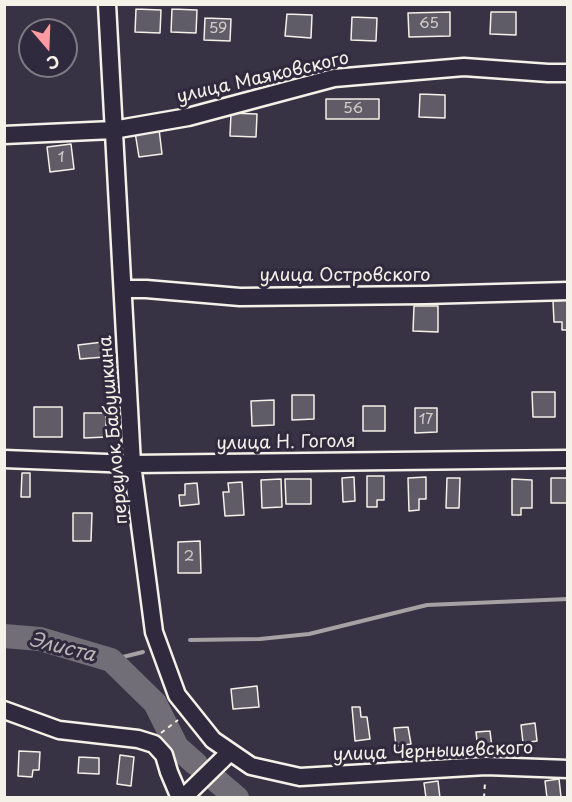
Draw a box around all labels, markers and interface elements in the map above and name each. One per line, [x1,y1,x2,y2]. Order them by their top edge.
house number: 65 [419,15,439,33]
north arrow [18,18,78,78]
house number: 59 [209,20,227,38]
street label: улица Маяковского [175,48,351,108]
text: С [44,50,63,76]
house number: 56 [343,100,363,118]
house number: 1 [58,149,64,167]
street label: улица Островского [260,265,430,287]
street label: переулок Бабушкина [95,335,133,525]
house number: 17 [419,411,433,429]
street label: улица Н. Гоголя [216,431,356,455]
house number: 2 [184,548,194,566]
water label: Элиста [26,628,98,668]
street label: улица Чернышевского [332,738,534,766]

